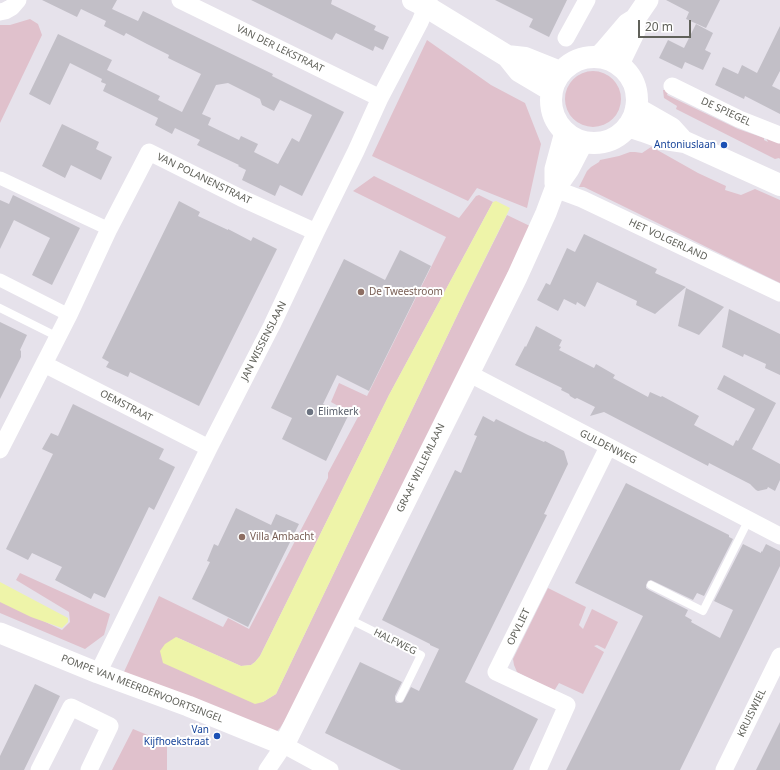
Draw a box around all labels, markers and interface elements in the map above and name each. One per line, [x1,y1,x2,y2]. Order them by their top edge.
scale bar [640,12,693,38]
text: 20 m [645,18,673,35]
street label: VAN DER LEKSTRAAT [234,23,326,75]
street label: DE SPIEGEL [699,95,753,129]
place label: Antoniuslaan [654,139,716,151]
marker: Antoniuslaan [719,140,729,150]
street label: VAN POLANENSTRAAT [155,151,253,207]
street label: HET VOLGERLAND [627,217,709,263]
place label: De Tweestroom [369,286,443,298]
marker: De Tweestroom [356,287,366,297]
street label: JAN WISSENSLAAN [239,299,289,383]
street label: OEMSTRAAT [98,388,154,424]
place label: Elimkerk [318,406,359,418]
marker: Elimkerk [305,407,315,417]
street label: GRAAF WILLEMLAAN [394,422,448,514]
street label: GULDENWEG [577,427,639,467]
place label: Villa Ambacht [250,531,314,543]
marker: Villa Ambacht [237,532,247,542]
street label: OPVLIET [505,607,533,647]
street label: HALFWEG [372,626,418,658]
street label: POMPE VAN MEERDERVOORTSINGEL [59,652,225,726]
street label: KRUISWIEL [735,687,769,739]
place label: Van Kijfhoekstraat [144,724,209,748]
marker: Van Kijfhoekstraat [212,731,222,741]

